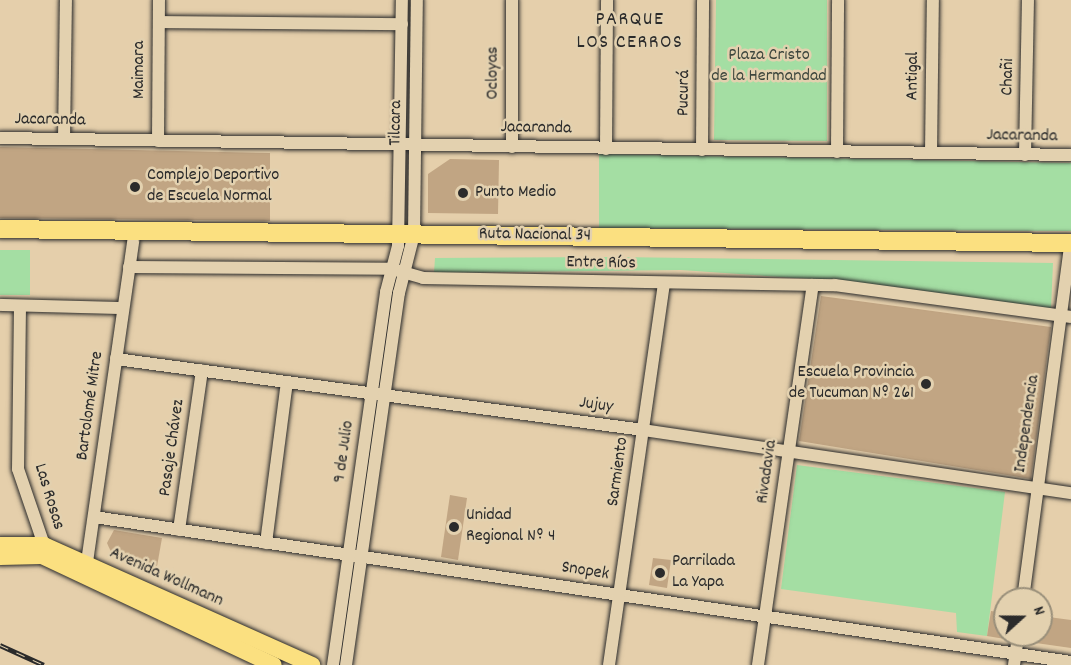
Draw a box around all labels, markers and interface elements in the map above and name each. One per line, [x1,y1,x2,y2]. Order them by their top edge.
district label: PARQUE LOS CERROS [577,8,683,55]
street label: Maimara [129,41,151,99]
street label: Ocloyas [483,46,505,100]
park label: Plaza Cristo de la Hermandad [711,46,827,88]
street label: Antigal [903,51,925,101]
street label: Chañi [998,58,1020,96]
street label: Pucurá [674,70,696,116]
street label: Tilcara [386,100,408,146]
street label: Jacaranda [14,110,86,132]
street label: Jacaranda [500,118,572,140]
street label: Jacaranda [986,126,1058,148]
place label: Complejo Deportivo de Escuela Normal [147,166,279,208]
marker: Complejo Deportivo de Escuela Normal [128,180,142,194]
place label: Punto Medio [475,182,556,204]
marker: Punto Medio [456,186,470,200]
street label: Ruta Nacional 34 [479,224,591,248]
street label: Entre Ríos [566,253,636,275]
street label: Bartolomé Mitre [73,350,109,462]
place label: Escuela Provincia de Tucuman Nº 261 [789,363,914,406]
street label: Independencia [1010,374,1046,474]
marker: Escuela Provincia de Tucuman Nº 261 [919,377,933,391]
street label: Jujuy [578,393,614,419]
street label: Pasaje Chávez [156,398,190,498]
street label: 9 de Julio [330,419,360,485]
street label: Sarmiento [603,436,635,508]
street label: Rivadavia [753,439,783,505]
street label: Las Rosas [28,461,68,533]
place label: Unidad Regional Nº 4 [466,506,555,548]
marker: Unidad Regional Nº 4 [447,520,461,534]
street label: Avenida Wollmann [106,543,226,613]
place label: Parrilada La Yapa [672,552,735,594]
street label: Snopek [560,558,610,586]
marker: Parrilada La Yapa [653,566,667,580]
north arrow [993,587,1053,647]
text: N [1026,603,1051,619]

